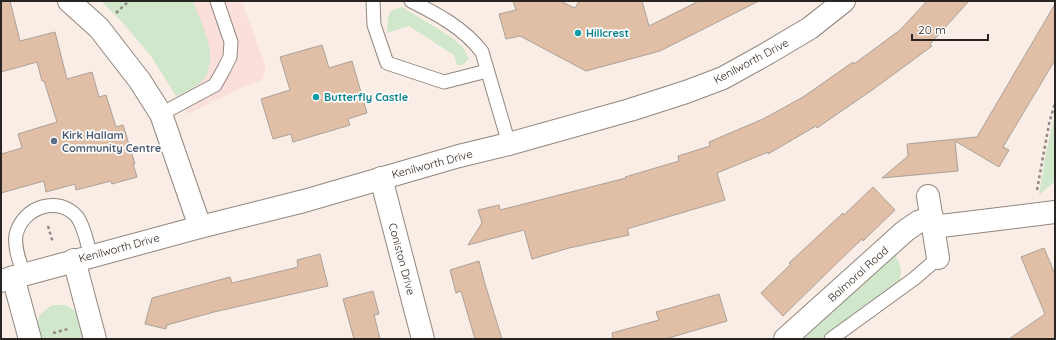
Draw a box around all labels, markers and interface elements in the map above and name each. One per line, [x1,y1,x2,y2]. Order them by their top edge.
scale bar [912,16,988,42]
text: 20 m [918,22,946,37]
place label: Hillcrest [586,26,629,40]
marker: Hillcrest [573,28,583,38]
street label: Kenilworth Drive [711,35,791,87]
place label: Butterfly Castle [324,90,409,104]
marker: Butterfly Castle [311,92,321,102]
place label: Kirk Hallam Community Centre [62,128,162,155]
marker: Kirk Hallam Community Centre [49,136,59,146]
street label: Kenilworth Drive [390,146,474,182]
street label: Coniston Drive [386,222,418,296]
street label: Kenilworth Drive [77,230,161,266]
street label: Balmoral Road [825,243,891,305]

